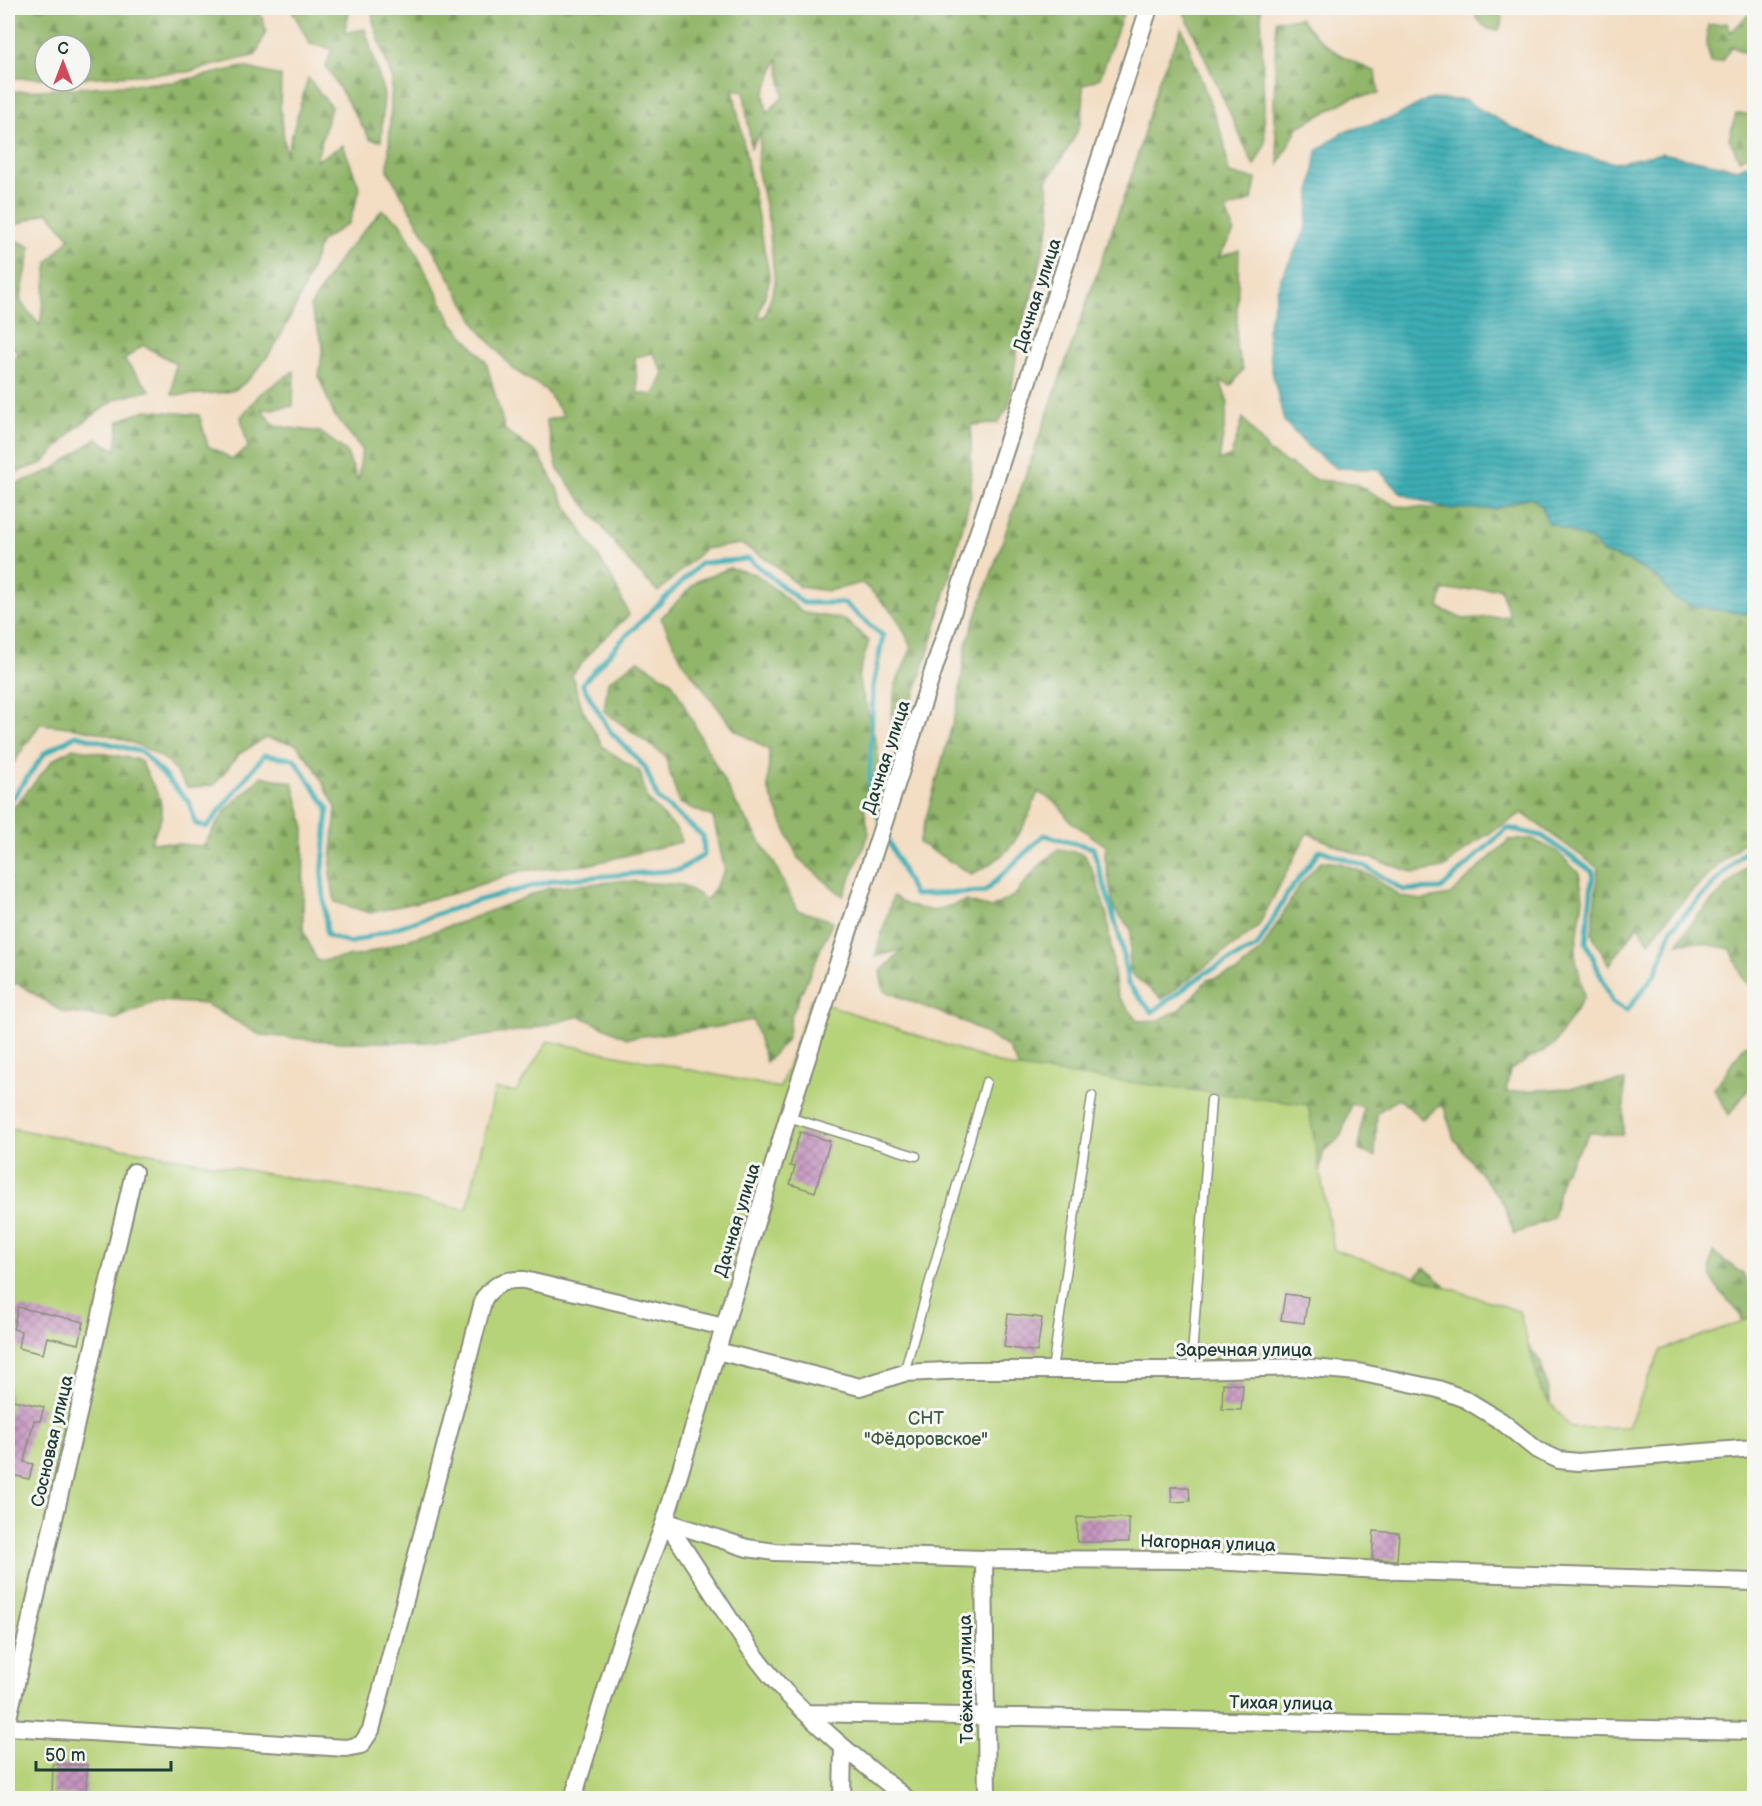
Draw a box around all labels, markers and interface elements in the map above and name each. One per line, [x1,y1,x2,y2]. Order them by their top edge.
north arrow [33,33,93,93]
text: С [57,40,69,59]
street label: Дачная улица [1009,235,1066,355]
street label: Дачная улица [858,697,915,817]
street label: Дачная улица [710,1160,765,1280]
street label: Заречная улица [1176,1340,1312,1361]
street label: Сосновая улица [27,1373,78,1509]
park label: СНТ "Фёдоровское" [864,1408,988,1450]
street label: Нагорная улица [1140,1531,1276,1556]
street label: Таёжная улица [955,1614,978,1744]
street label: Тихая улица [1229,1692,1333,1715]
scale bar [36,1734,171,1772]
text: 50 m [45,1745,86,1766]

